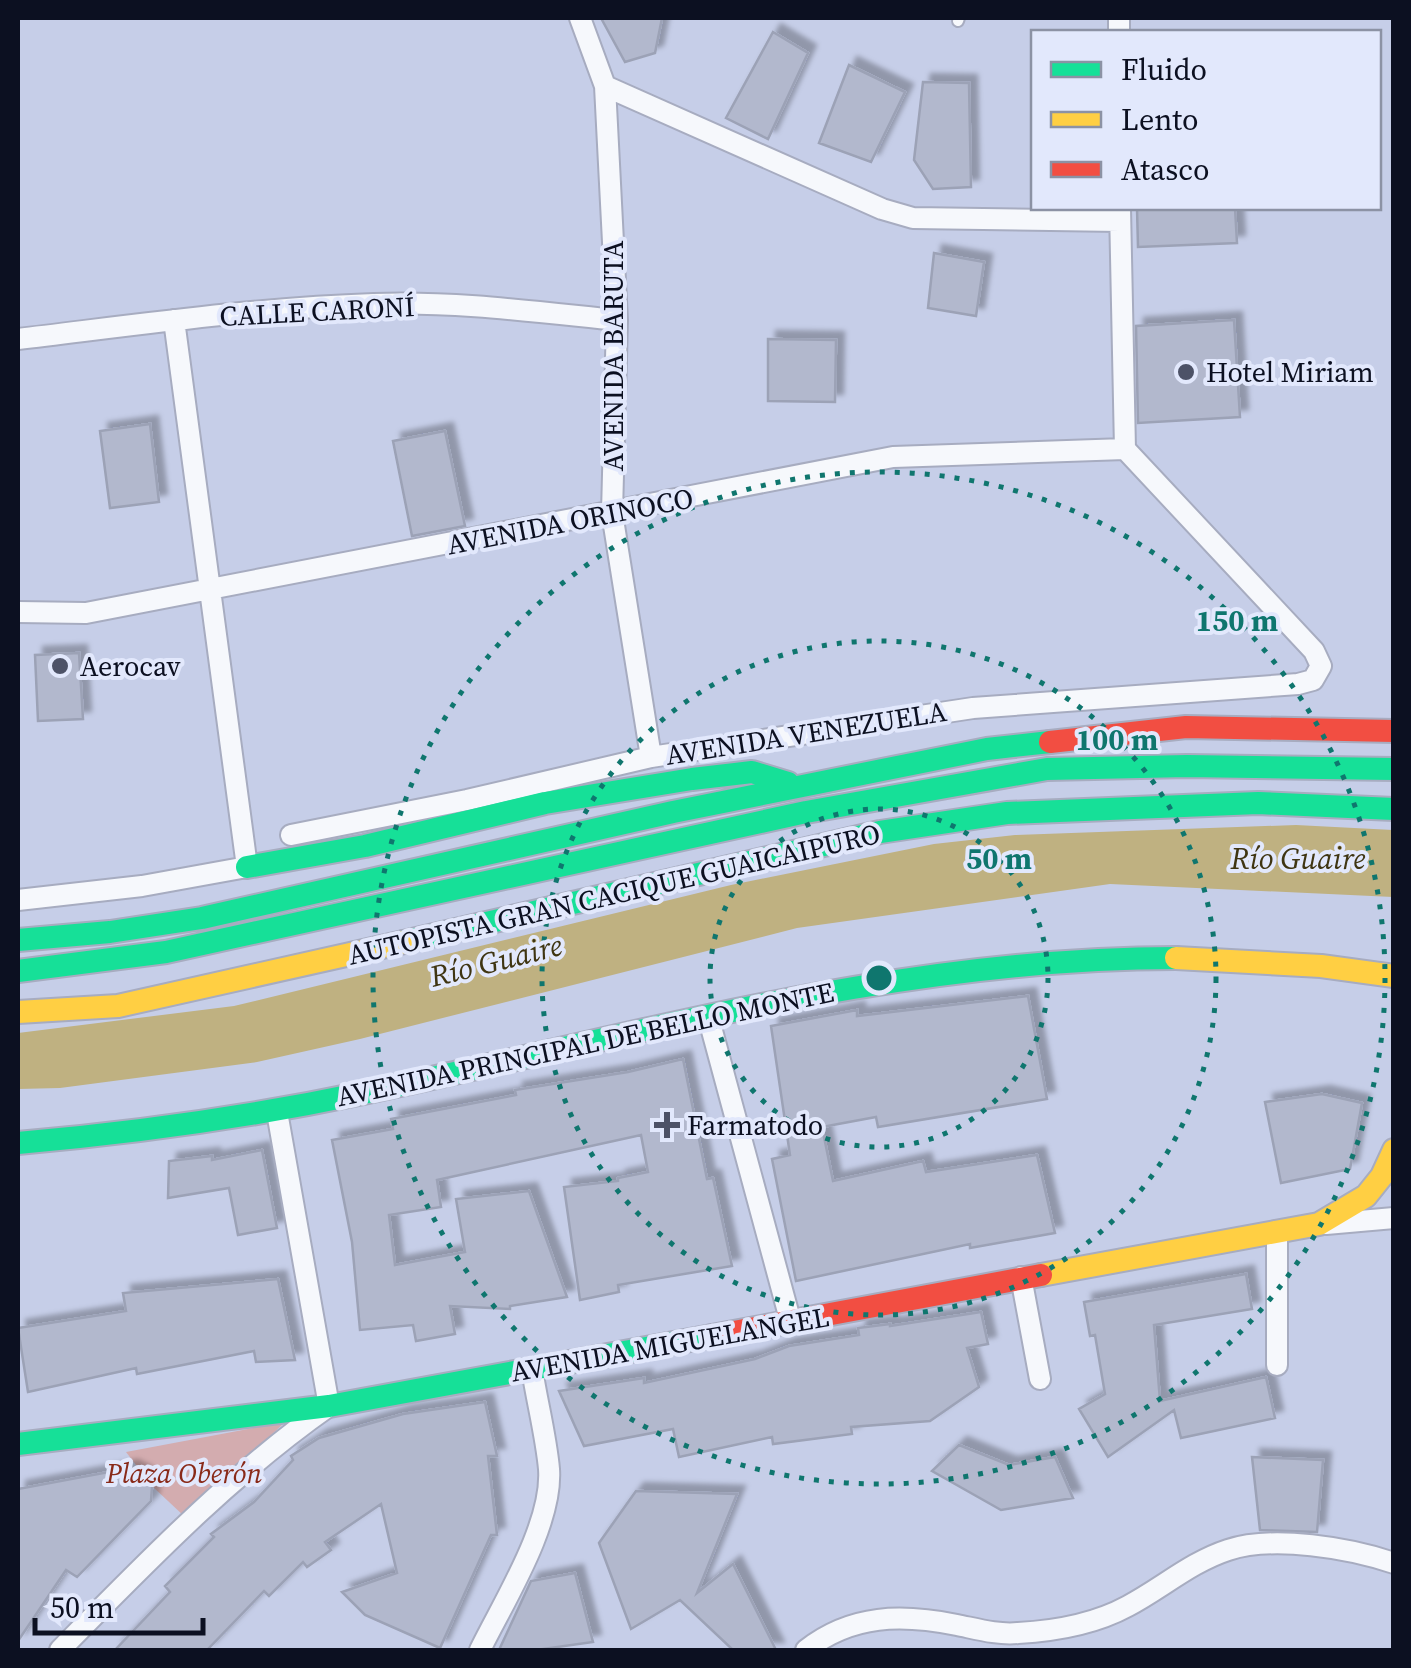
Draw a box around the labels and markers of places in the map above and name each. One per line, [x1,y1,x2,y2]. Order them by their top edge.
place label: Hotel Miriam [1206,353,1374,391]
marker: Hotel Miriam [1175,361,1197,383]
place label: Aerocav [80,647,181,685]
marker: Aerocav [49,655,71,677]
centre of rings [861,960,897,996]
place label: Farmatodo [687,1106,823,1144]
marker: Farmatodo [656,1114,678,1136]

